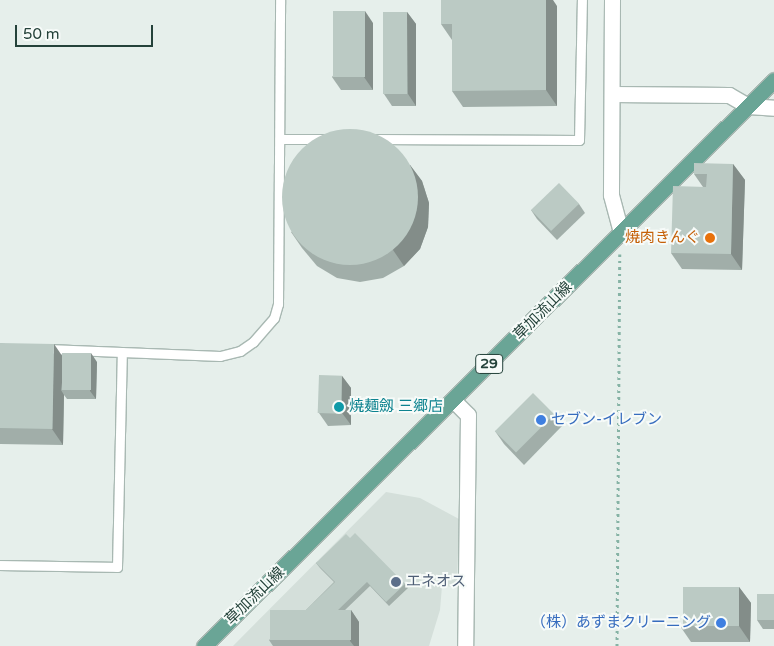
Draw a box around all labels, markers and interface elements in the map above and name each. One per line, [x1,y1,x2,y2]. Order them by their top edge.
scale bar [18,15,155,47]
text: 50 m [23,25,60,43]
place label: 焼肉きんぐ [625,229,700,247]
marker: 焼肉きんぐ [704,232,716,244]
street label: 草加流山線 [510,278,576,344]
road number: 29 [474,352,504,376]
place label: 焼麺劔 三郷店 [349,398,443,416]
marker: 焼麺劔 三郷店 [333,401,345,413]
place label: セブン-イレブン [551,411,662,429]
marker: セブン-イレブン [535,414,547,426]
street label: 草加流山線 [222,563,288,629]
place label: エネオス [406,573,466,591]
marker: エネオス [390,576,402,588]
place label: （株）あずまクリーニング [531,614,711,632]
marker: （株）あずまクリーニング [715,617,727,629]

